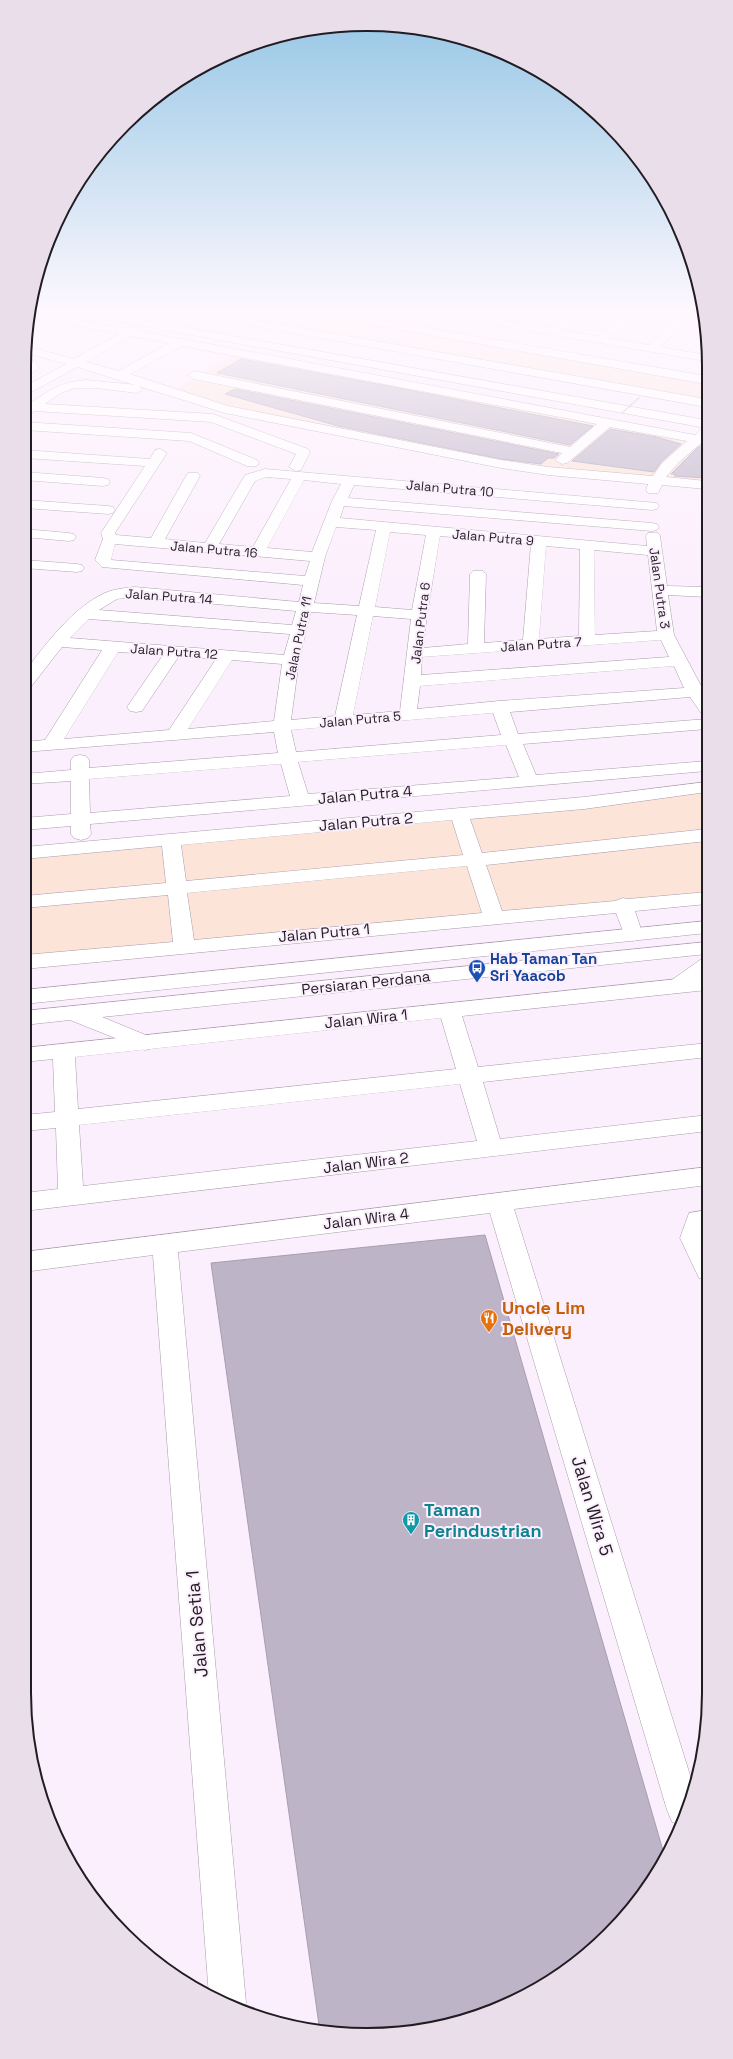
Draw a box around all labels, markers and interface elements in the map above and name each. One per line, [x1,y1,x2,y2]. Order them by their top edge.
street label: Jalan Putra 10 [405,476,494,501]
street label: Jalan Putra 9 [451,525,535,550]
street label: Jalan Putra 16 [170,537,258,562]
street label: Jalan Putra 3 [645,546,674,630]
street label: Jalan Putra 6 [407,581,434,665]
street label: Jalan Putra 14 [125,585,213,608]
street label: Jalan Putra 11 [281,595,316,681]
street label: Jalan Putra 7 [500,633,582,656]
street label: Jalan Putra 12 [130,640,218,663]
street label: Jalan Putra 5 [319,707,402,732]
street label: Jalan Putra 4 [317,781,413,808]
street label: Jalan Putra 2 [318,808,414,835]
street label: Jalan Putra 1 [277,919,370,946]
place label: Hab Taman Tan Sri Yaacob [490,949,597,985]
bus stop icon: Hab Taman Tan Sri Yaacob [467,958,487,983]
street label: Persiaran Perdana [301,966,432,999]
street label: Jalan Wira 1 [324,1005,408,1032]
street label: Jalan Wira 2 [322,1148,410,1177]
street label: Jalan Wira 4 [322,1204,410,1233]
place label: Uncle Lim Delivery [502,1296,585,1340]
restaurant icon: Uncle Lim Delivery [479,1308,499,1333]
street label: Jalan Wira 5 [566,1453,619,1559]
place label: Taman Perindustrian [424,1498,542,1542]
building icon: Taman Perindustrian [401,1510,421,1535]
street label: Jalan Setia 1 [180,1569,213,1679]

